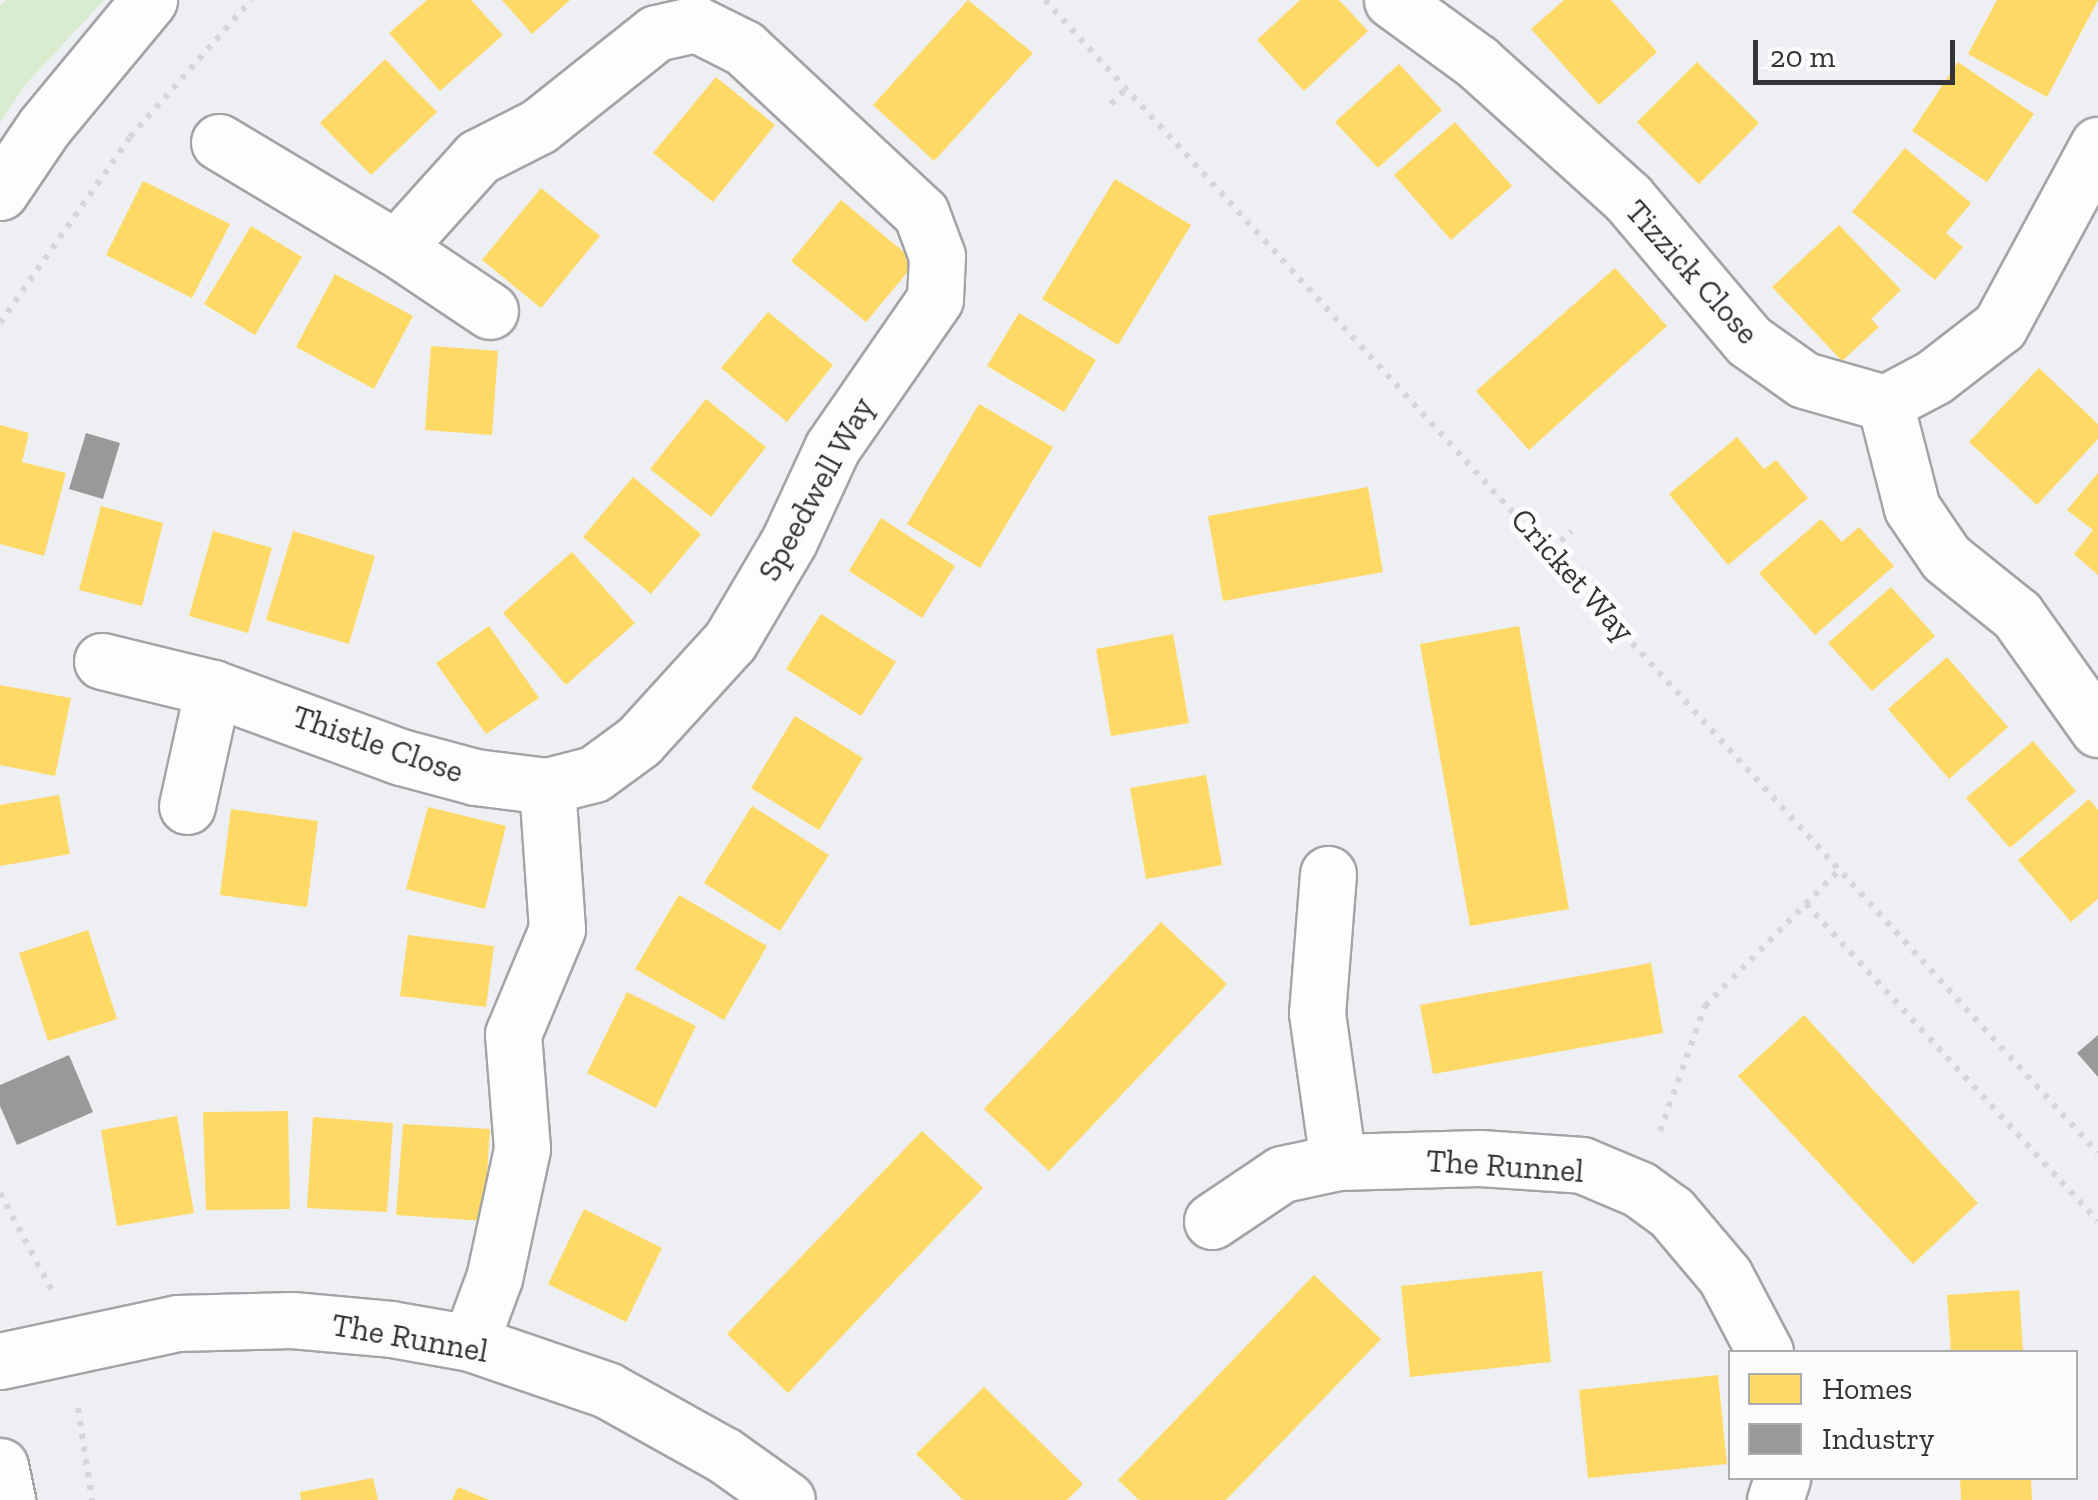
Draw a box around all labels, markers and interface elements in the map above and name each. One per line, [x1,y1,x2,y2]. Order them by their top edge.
scale bar [1758,20,1960,82]
text: 20 m [1770,39,1835,75]
street label: Tizzick Close [1617,192,1767,352]
street label: Speedwell Way [749,390,883,588]
street label: Cricket Way [1503,500,1643,650]
street label: Thistle Close [288,697,468,791]
street label: The Runnel [1425,1141,1585,1191]
street label: The Runnel [329,1305,491,1371]
legend [1728,1350,2078,1480]
text: Homes [1822,1371,1912,1407]
text: Industry [1822,1421,1934,1457]

